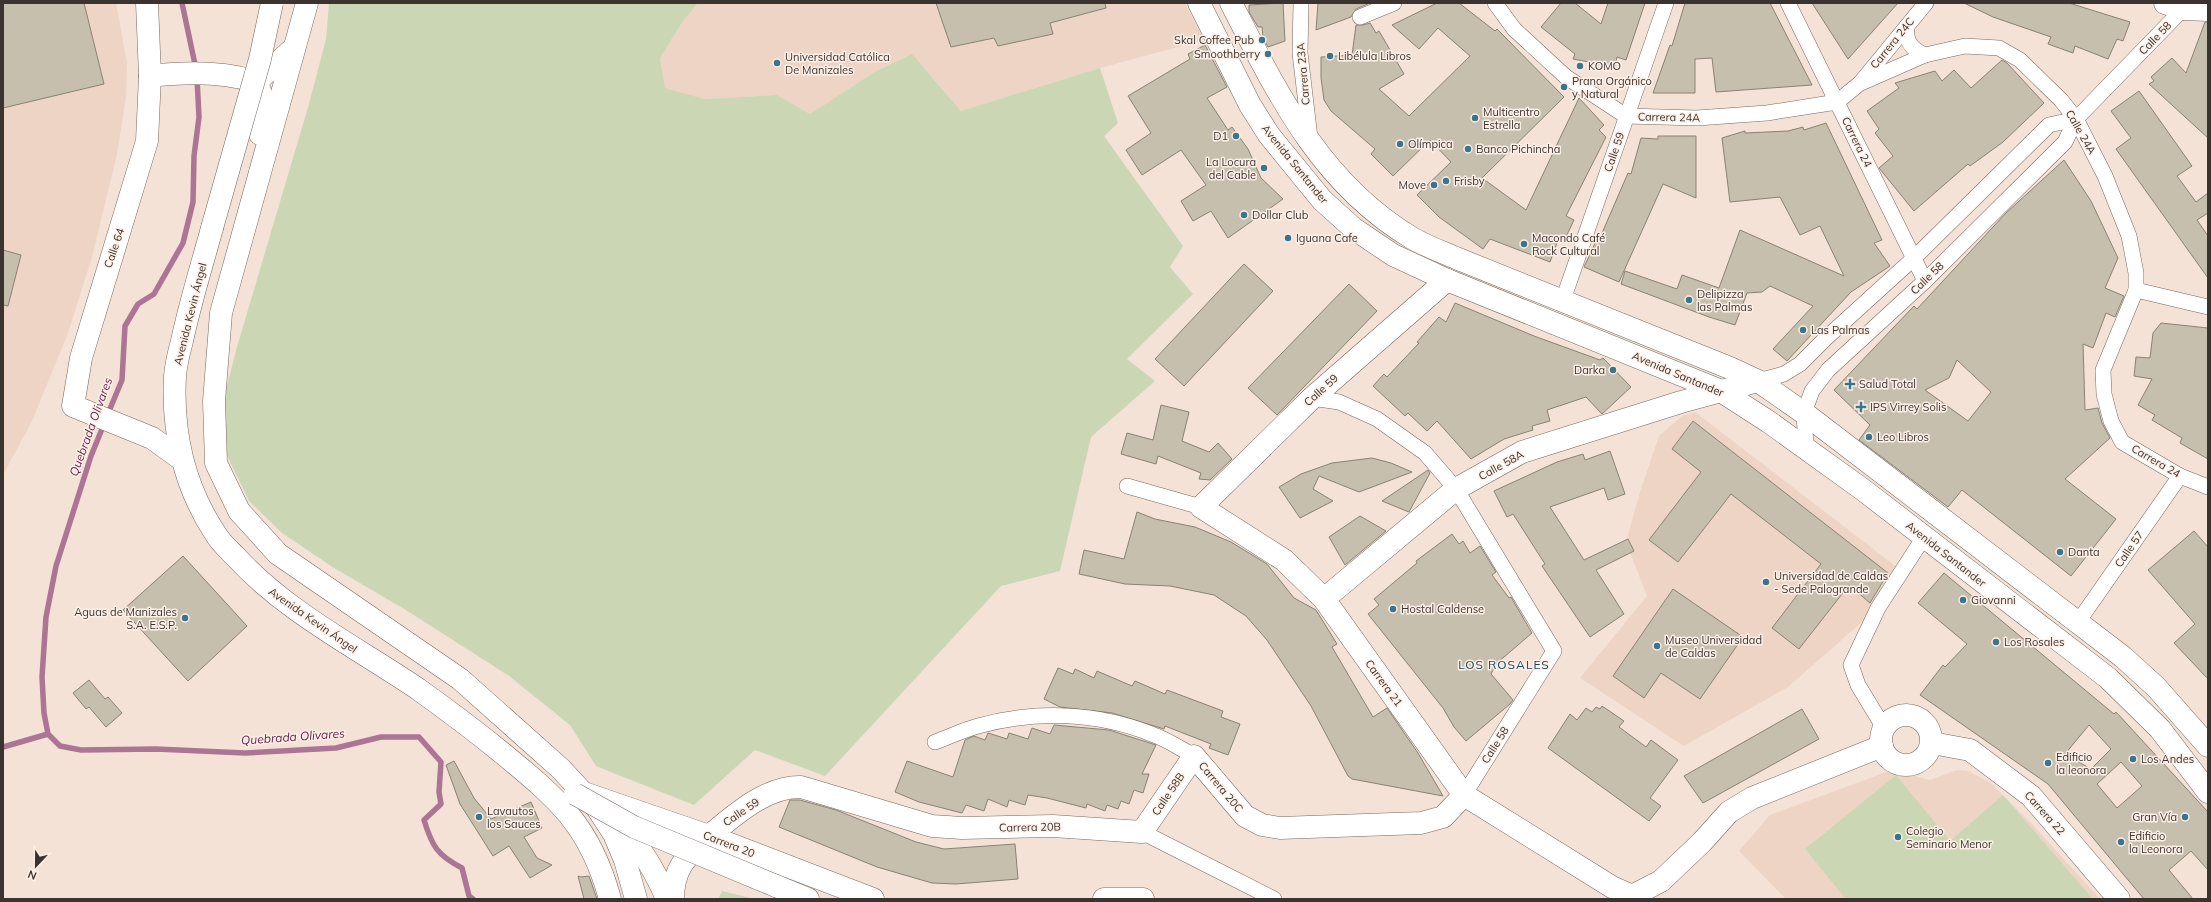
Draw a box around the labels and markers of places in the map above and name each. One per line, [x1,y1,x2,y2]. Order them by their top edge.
place label: Skal Coffee Pub [1174,33,1254,47]
marker: Skal Coffee Pub [1257,35,1267,45]
place label: Smoothberry [1194,47,1260,61]
marker: Smoothberry [1263,49,1273,59]
place label: Libélula Libros [1338,49,1411,63]
place label: Universidad Católica De Manizales [785,50,890,77]
marker: Libélula Libros [1325,51,1335,61]
marker: Universidad Católica De Manizales [772,58,782,68]
place label: KOMO [1588,59,1621,73]
marker: KOMO [1575,61,1585,71]
place label: Prana Orgánico y Natural [1572,74,1652,101]
marker: Prana Orgánico y Natural [1559,82,1569,92]
place label: Multicentro Estrella [1483,105,1540,132]
marker: Multicentro Estrella [1470,113,1480,123]
place label: D1 [1213,129,1228,143]
marker: D1 [1231,131,1241,141]
place label: Olímpica [1408,137,1453,151]
marker: Olímpica [1395,139,1405,149]
place label: Banco Pichincha [1476,142,1560,156]
marker: Banco Pichincha [1463,144,1473,154]
place label: La Locura del Cable [1206,155,1256,182]
marker: La Locura del Cable [1259,163,1269,173]
place label: Frisby [1454,174,1485,188]
marker: Frisby [1441,176,1451,186]
place label: Move [1399,178,1426,192]
marker: Move [1429,180,1439,190]
place label: Dollar Club [1252,208,1309,222]
marker: Dollar Club [1239,210,1249,220]
place label: Iguana Cafe [1296,231,1358,245]
place label: Macondo Café Rock Cultural [1532,231,1605,258]
marker: Iguana Cafe [1283,233,1293,243]
marker: Macondo Café Rock Cultural [1519,239,1529,249]
place label: Delipizza las Palmas [1697,287,1752,314]
marker: Delipizza las Palmas [1684,295,1694,305]
place label: Las Palmas [1811,323,1870,337]
marker: Las Palmas [1798,325,1808,335]
place label: Darka [1574,363,1605,377]
marker: Darka [1608,365,1618,375]
place label: Salud Total [1859,377,1916,391]
marker: Salud Total [1844,378,1856,390]
place label: IPS Virrey Solis [1870,400,1946,414]
marker: IPS Virrey Solis [1855,401,1867,413]
place label: Leo Libros [1877,430,1929,444]
marker: Leo Libros [1864,432,1874,442]
place label: Danta [2068,545,2100,559]
marker: Danta [2055,547,2065,557]
place label: Universidad de Caldas - Sede Palogrande [1774,569,1888,596]
marker: Universidad de Caldas - Sede Palogrande [1761,577,1771,587]
place label: Giovanni [1971,593,2016,607]
marker: Giovanni [1958,595,1968,605]
place label: Hostal Caldense [1401,602,1484,616]
marker: Hostal Caldense [1388,604,1398,614]
place label: Aguas de Manizales S.A. E.S.P. [74,605,177,632]
marker: Aguas de Manizales S.A. E.S.P. [180,613,190,623]
place label: Museo Universidad de Caldas [1665,633,1762,660]
place label: Los Rosales [2004,635,2064,649]
marker: Los Rosales [1991,637,2001,647]
marker: Museo Universidad de Caldas [1652,641,1662,651]
place label: Edificio la leonora [2056,750,2106,777]
place label: Los Andes [2141,752,2194,766]
marker: Los Andes [2128,754,2138,764]
marker: Edificio la leonora [2043,758,2053,768]
place label: Lavautos los Sauces [487,804,541,831]
place label: Gran Vía [2132,810,2177,824]
marker: Lavautos los Sauces [474,812,484,822]
marker: Gran Vía [2180,812,2190,822]
place label: Colegio Seminario Menor [1906,824,1992,851]
place label: Edificio la Leonora [2129,829,2183,856]
marker: Colegio Seminario Menor [1893,832,1903,842]
marker: Edificio la Leonora [2116,837,2126,847]

